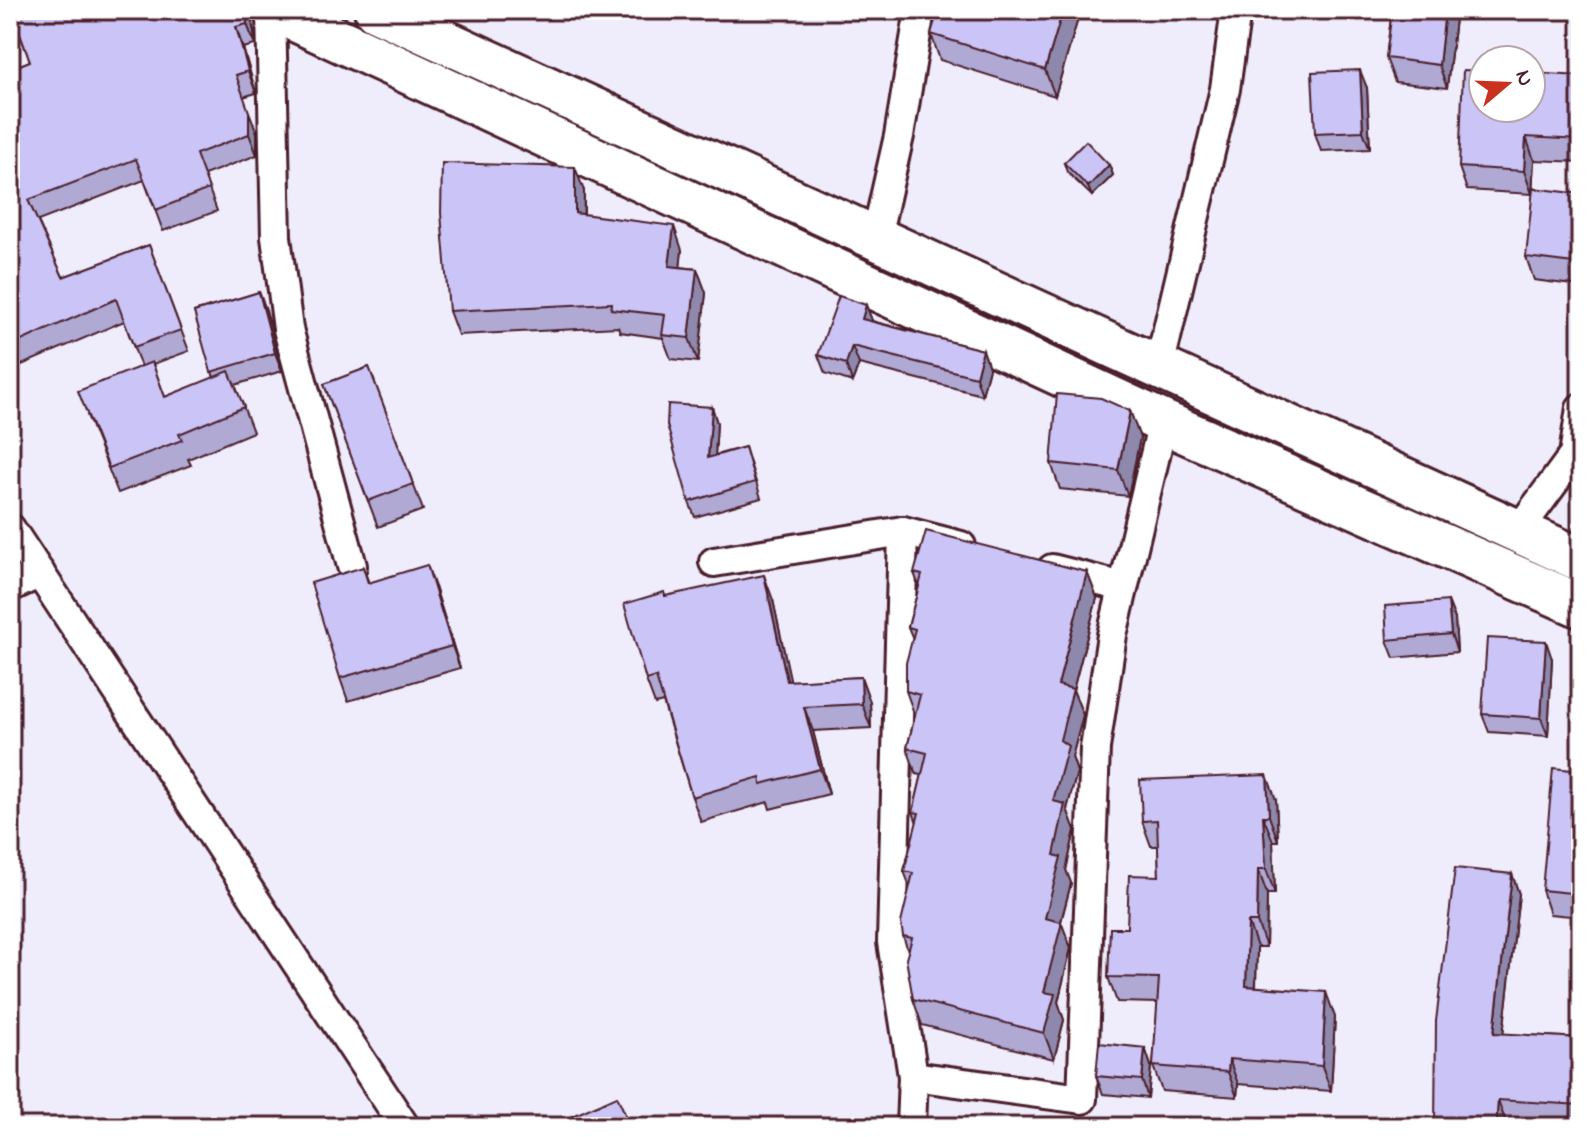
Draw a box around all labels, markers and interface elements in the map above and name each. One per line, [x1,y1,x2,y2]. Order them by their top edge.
north arrow [1467,44,1547,124]
text: N [1506,66,1541,91]

